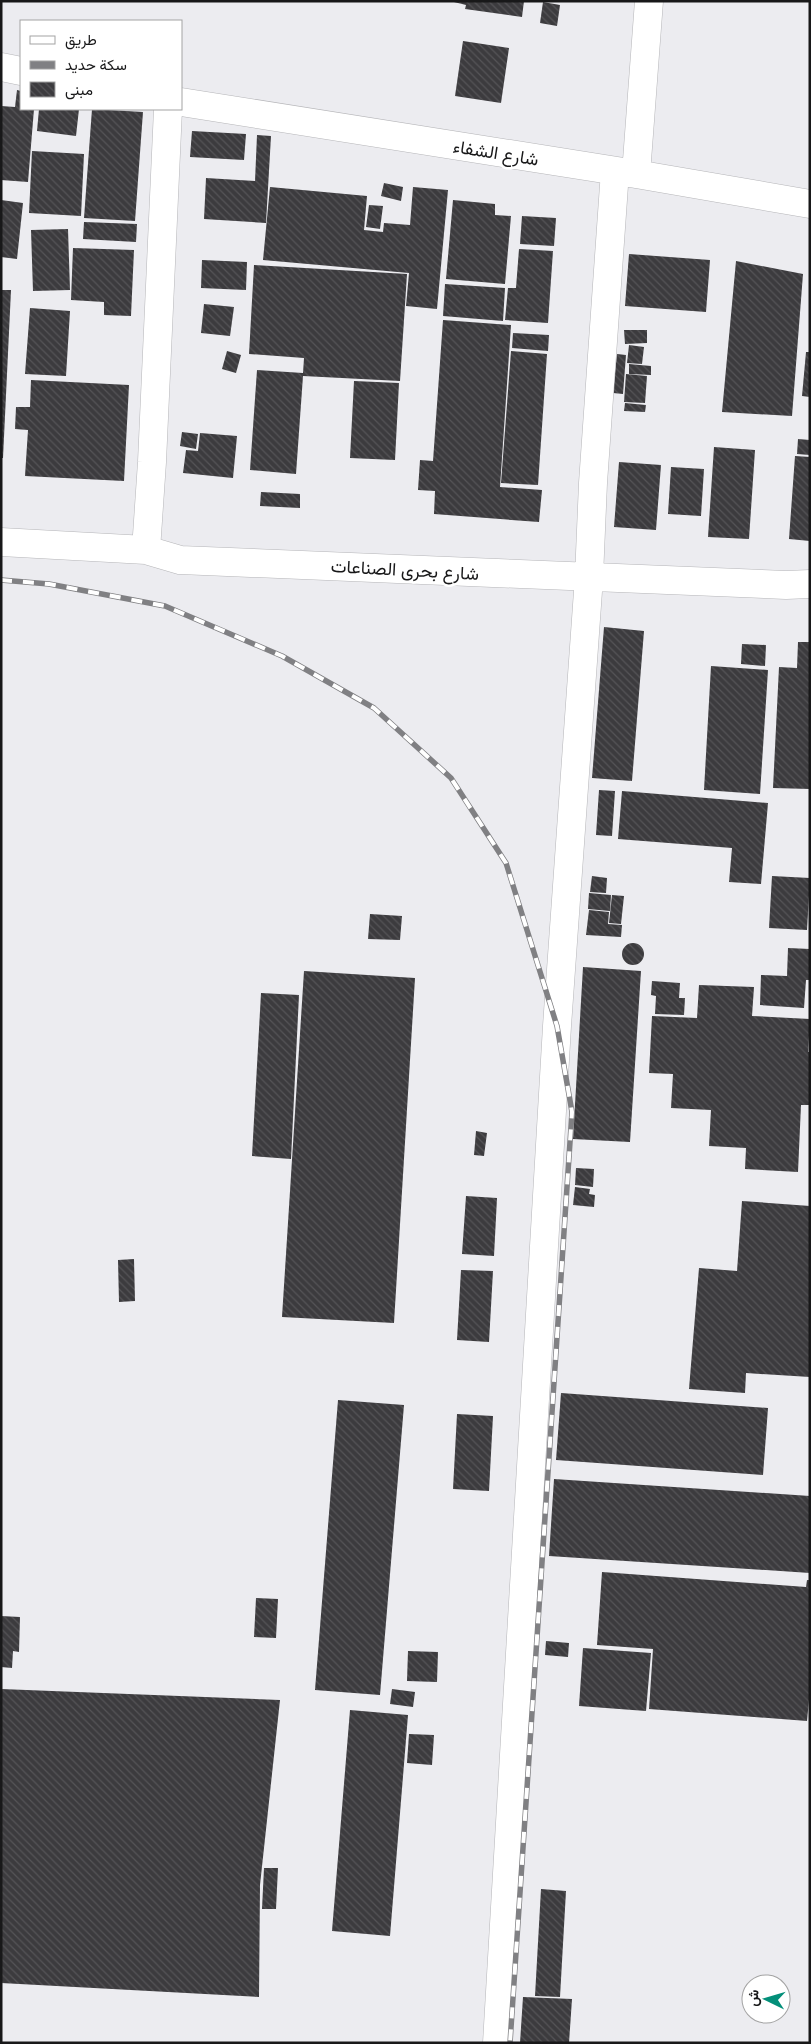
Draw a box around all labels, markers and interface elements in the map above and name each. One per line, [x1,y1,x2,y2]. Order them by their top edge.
legend [20,20,182,110]
text: طريق [65,29,97,50]
text: سكة حديد [65,54,127,74]
text: مبنى [65,79,93,100]
street label: شارع الشفاء [451,133,541,172]
street label: شارع بحرى الصناعات [330,553,480,586]
north arrow [741,1974,791,2024]
text: ش [742,1988,763,2007]

